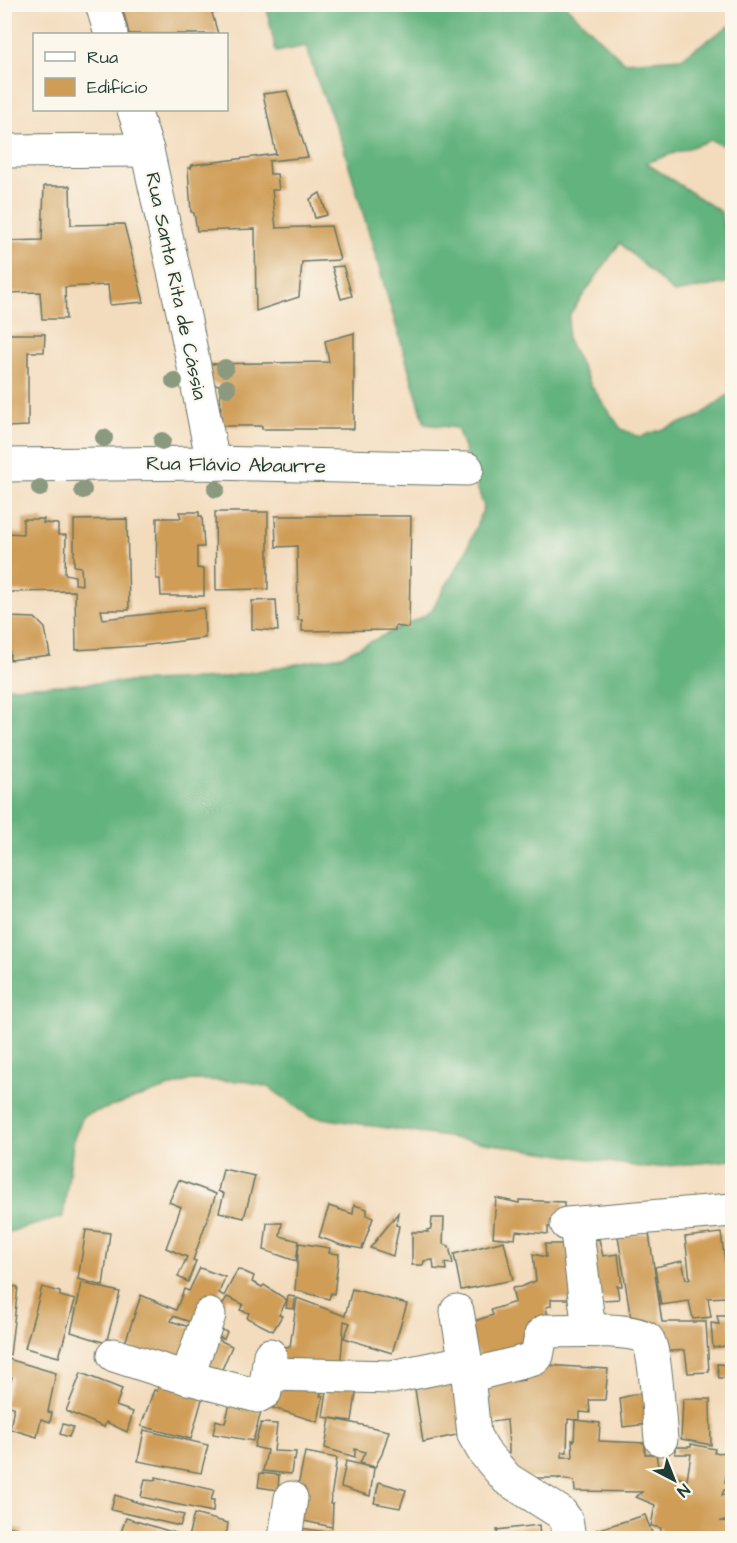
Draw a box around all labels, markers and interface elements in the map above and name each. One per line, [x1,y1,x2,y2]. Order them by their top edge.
legend [33,33,228,111]
text: Rua [87,45,118,70]
text: Edifício [87,75,147,100]
street label: Rua Santa Rita de Cássia [138,170,214,402]
street label: Rua Flávio Abaurre [146,449,326,481]
north arrow [644,1450,704,1510]
text: N [672,1479,694,1502]

